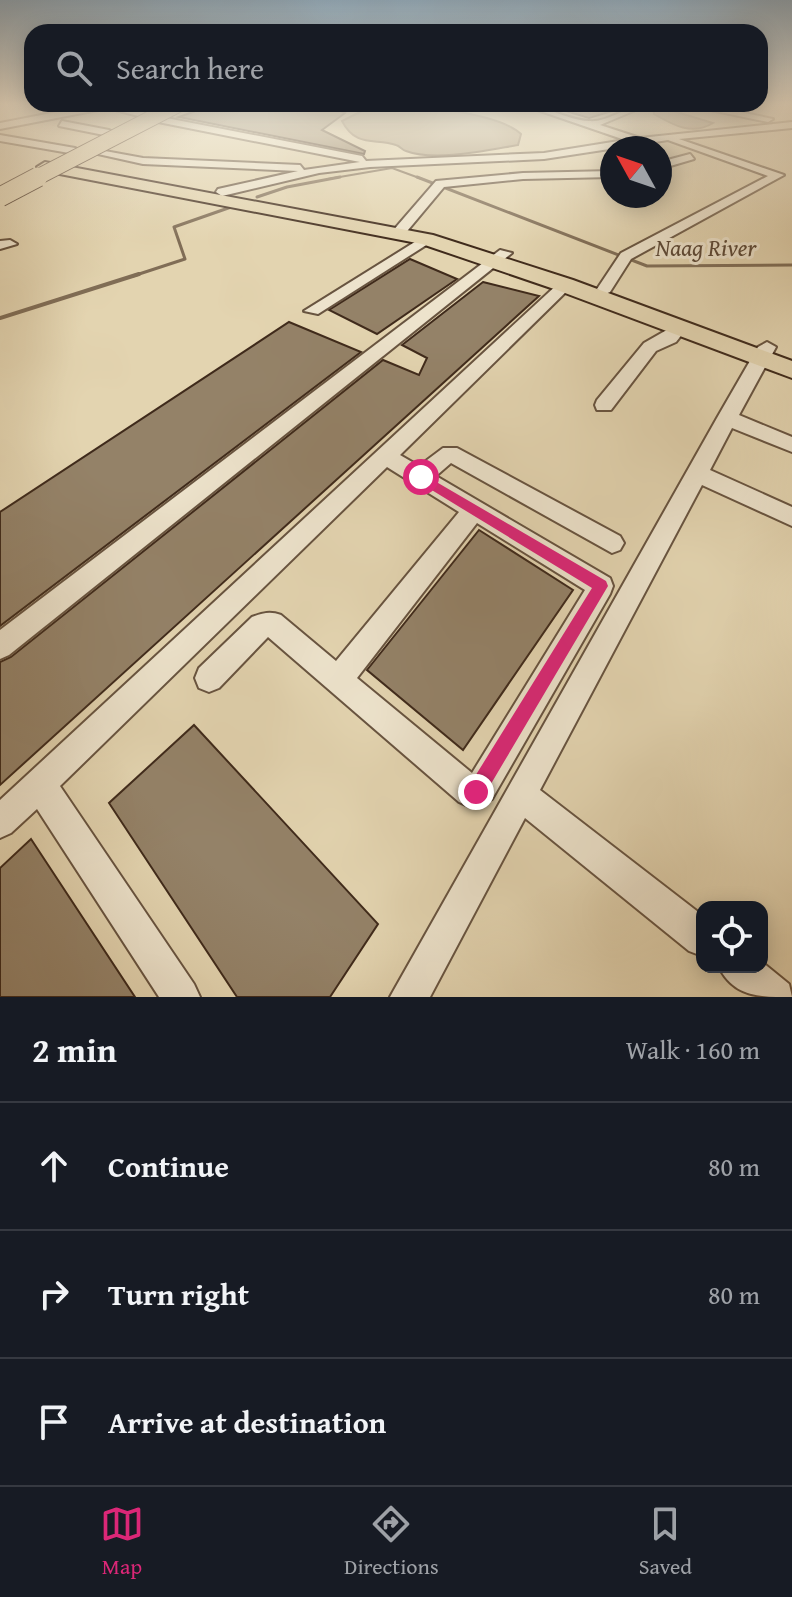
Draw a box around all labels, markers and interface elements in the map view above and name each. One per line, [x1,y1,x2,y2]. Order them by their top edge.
search box [24,24,768,112]
icon: search [52,46,96,90]
text: Search here [116,46,264,90]
north arrow [600,136,672,208]
water label: Naag River [655,230,757,265]
route start [403,459,439,495]
route end [458,774,494,810]
map controls [696,901,768,973]
button: locate [696,901,768,973]
text: 2 min [32,1025,117,1074]
text: Walk · 160 m [626,1030,760,1069]
icon: ahead [32,1144,76,1188]
text: Continue [108,1144,229,1188]
text: 80 m [708,1147,760,1186]
icon: right [32,1272,76,1316]
text: Turn right [108,1272,249,1316]
text: 80 m [708,1275,760,1314]
icon: arrive [32,1400,76,1444]
text: Arrive at destination [108,1400,386,1444]
tab: Map [100,1502,144,1582]
tab: Directions [344,1502,439,1582]
tab: Saved [639,1502,692,1582]

